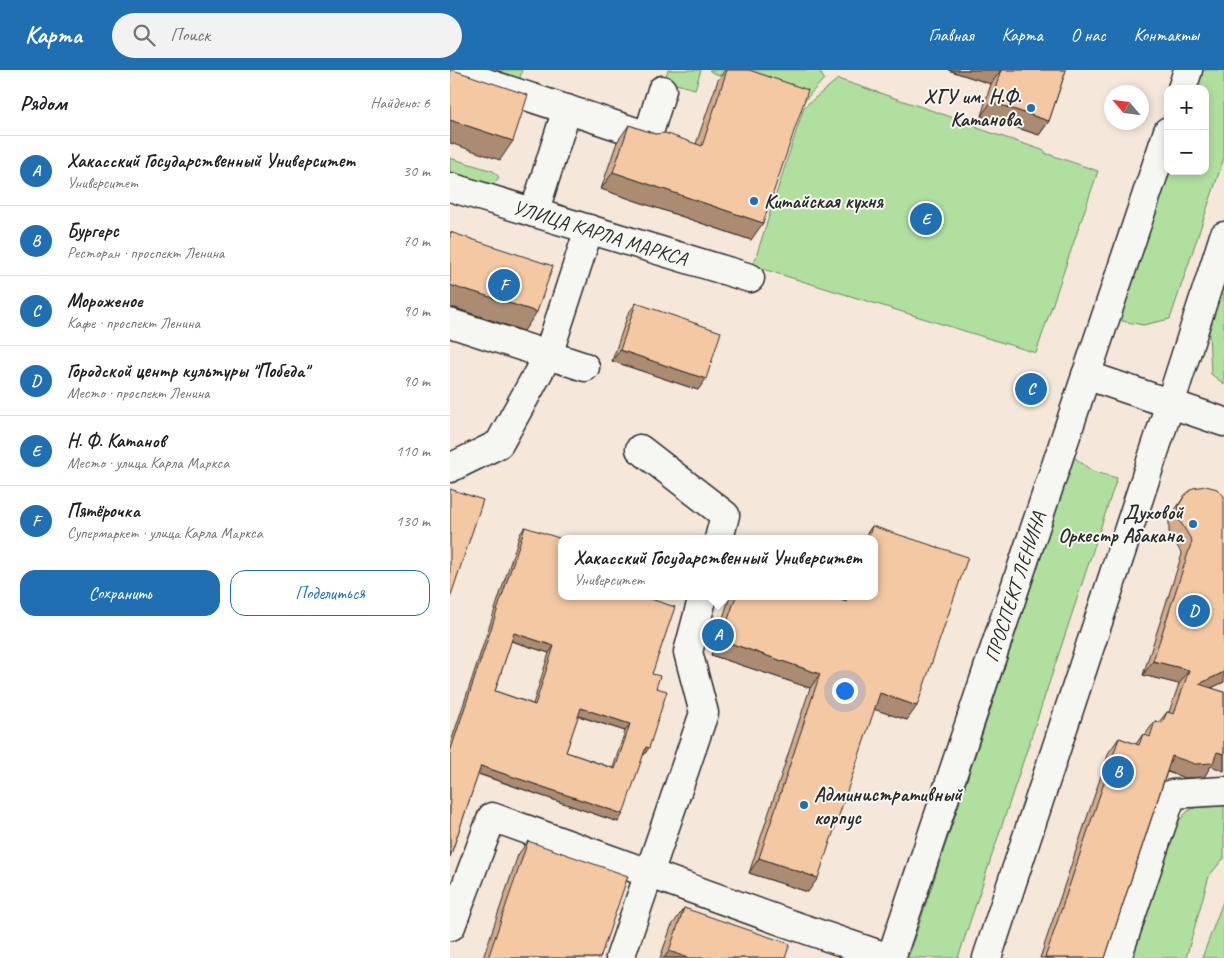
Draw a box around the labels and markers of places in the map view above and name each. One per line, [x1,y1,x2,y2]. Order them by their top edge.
place label: ХГУ им. Н.Ф. Катанова [924,84,1023,132]
marker: ХГУ им. Н.Ф. Катанова [1025,102,1037,114]
place label: Китайская кухня [764,189,884,214]
marker: Китайская кухня [748,195,760,207]
pin: E [910,200,942,238]
pin: F [488,266,520,304]
pin: C [1015,370,1047,408]
place label: Духовой Оркестр Абакана [1058,500,1185,548]
marker: Духовой Оркестр Абакана [1187,518,1199,530]
pin: D [1178,592,1210,630]
pin: A [702,616,734,654]
pin: B [1102,753,1134,791]
place label: Административный корпус [814,782,963,831]
marker: Административный корпус [798,799,810,811]

